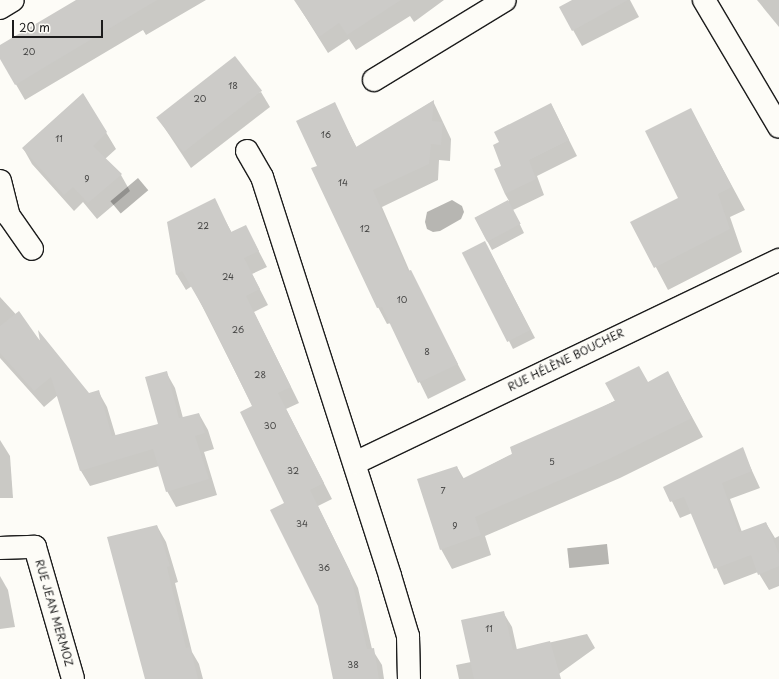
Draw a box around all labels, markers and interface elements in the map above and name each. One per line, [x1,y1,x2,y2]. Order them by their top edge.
scale bar [14,12,105,38]
text: 20 m [19,18,50,36]
house number: 20 [23,46,35,56]
house number: 18 [228,80,238,90]
house number: 20 [194,93,206,103]
house number: 16 [321,129,331,139]
house number: 11 [55,133,63,143]
house number: 9 [84,173,90,183]
house number: 14 [338,177,348,187]
house number: 22 [197,220,209,230]
house number: 12 [360,223,370,233]
house number: 24 [222,271,234,281]
house number: 10 [397,294,407,304]
house number: 26 [232,324,244,334]
street label: RUE HÉLÈNE BOUCHER [505,326,627,394]
house number: 8 [424,346,430,356]
house number: 28 [254,369,266,379]
house number: 30 [264,420,276,430]
house number: 5 [549,456,555,466]
house number: 32 [287,465,299,475]
house number: 7 [440,485,446,495]
house number: 34 [296,518,308,528]
house number: 9 [452,520,458,530]
street label: RUE JEAN MERMOZ [32,558,76,668]
house number: 36 [318,562,330,572]
house number: 11 [485,623,493,633]
house number: 38 [347,659,359,669]

